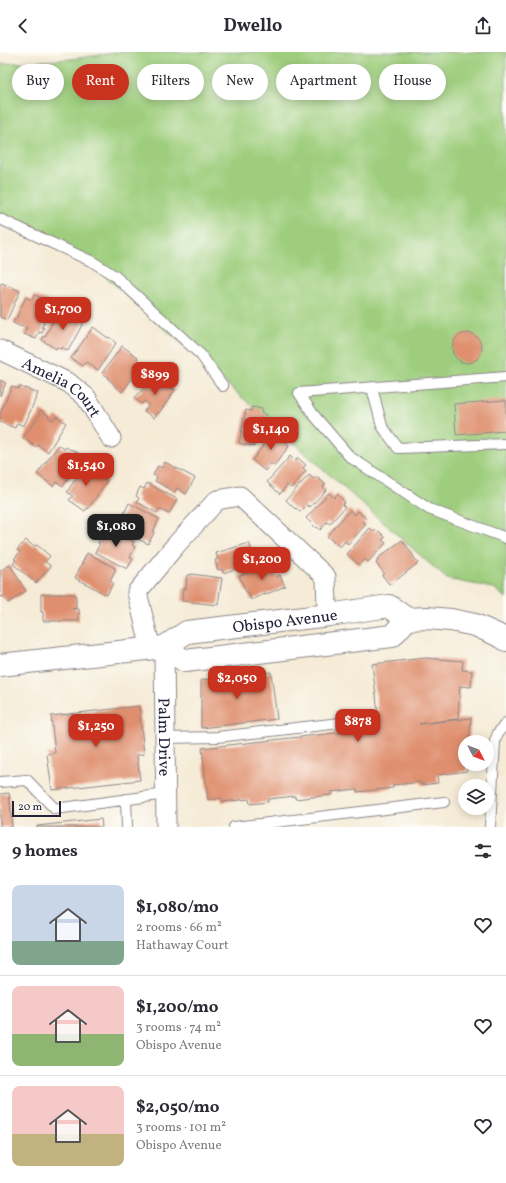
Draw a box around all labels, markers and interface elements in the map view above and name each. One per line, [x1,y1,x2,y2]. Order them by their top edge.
text: Dwello [224,14,282,39]
icon: back [12,15,34,37]
icon: share [472,15,494,37]
chip: Buy [12,64,64,100]
chip: Rent [72,64,129,100]
chip: Filters [137,64,204,100]
chip: New [212,64,268,100]
chip: Apartment [276,64,371,100]
chip: House [379,64,446,100]
pin: $1,700 [30,297,96,331]
text: $1,700 [44,301,82,319]
street label: Amelia Court [18,353,105,423]
pin: $899 [131,362,179,396]
text: $899 [141,366,169,384]
pin: $1,140 [238,417,304,451]
text: $1,140 [252,421,290,439]
pin: $1,540 [53,453,119,487]
text: $1,540 [67,457,105,475]
pin: $1,080 [83,514,149,548]
text: $1,080 [96,518,136,536]
pin: $1,200 [229,547,295,581]
text: $1,200 [242,551,282,569]
street label: Obispo Avenue [231,605,339,639]
pin: $2,050 [204,666,270,700]
text: $2,050 [217,670,257,688]
street label: Palm Drive [152,698,174,776]
pin: $878 [334,709,382,743]
text: $878 [344,713,372,731]
pin: $1,250 [63,714,129,748]
text: $1,250 [77,718,115,736]
north arrow [458,735,494,771]
map controls [458,735,494,815]
button: layers [458,779,494,815]
scale bar [12,799,61,818]
text: 20 m [18,800,42,815]
text: 9 homes [12,840,78,863]
icon: filters [472,840,494,862]
text: $1,080/mo [136,896,219,919]
icon: home [44,901,92,949]
icon: heart [472,914,494,936]
text: 2 rooms · 66 m² [136,919,222,937]
text: Hathaway Court [136,937,229,955]
text: $1,200/mo [136,996,219,1019]
icon: home [44,1002,92,1050]
icon: heart [472,1015,494,1037]
text: 3 rooms · 74 m² [136,1019,221,1037]
text: Obispo Avenue [136,1037,222,1055]
text: $2,050/mo [136,1096,220,1119]
icon: home [44,1102,92,1150]
icon: heart [472,1115,494,1137]
text: 3 rooms · 101 m² [136,1119,226,1137]
text: Obispo Avenue [136,1137,222,1155]

